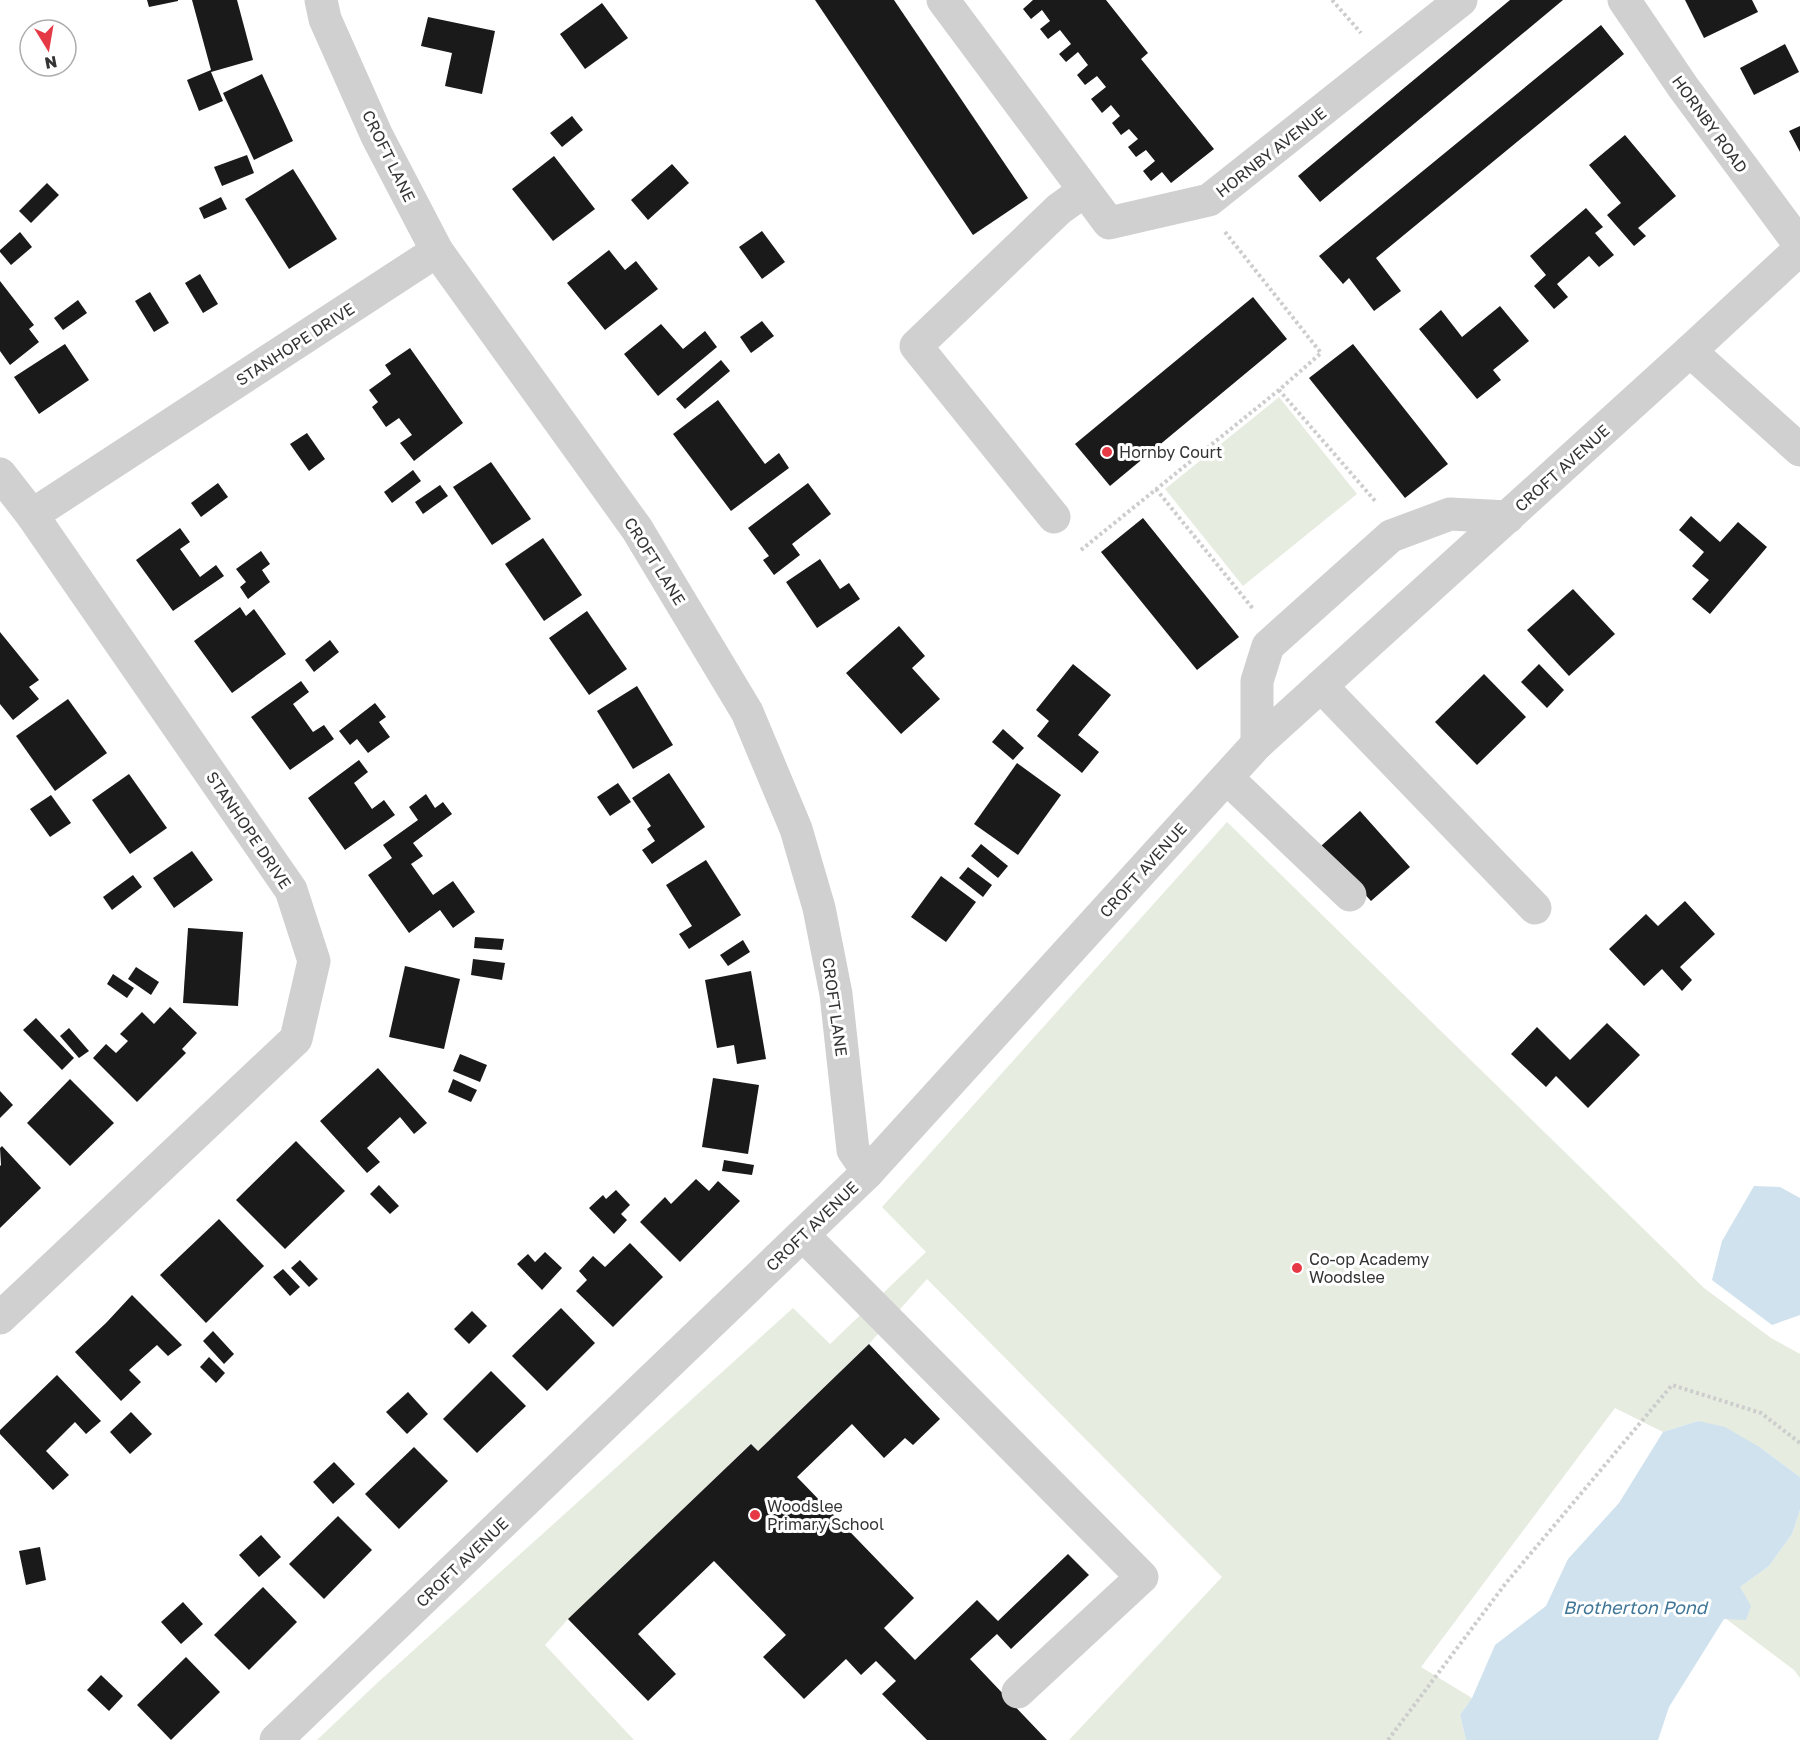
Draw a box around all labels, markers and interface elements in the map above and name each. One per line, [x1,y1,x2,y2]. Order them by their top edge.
north arrow [18,18,78,78]
text: N [43,52,59,74]
street label: HORNBY ROAD [1668,71,1752,177]
street label: HORNBY AVENUE [1212,103,1330,201]
street label: CROFT LANE [358,107,420,205]
street label: STANHOPE DRIVE [232,298,358,390]
street label: CROFT AVENUE [1510,420,1614,516]
place label: Hornby Court [1119,442,1222,462]
marker: Hornby Court [1100,445,1114,459]
street label: CROFT LANE [620,513,690,609]
street label: STANHOPE DRIVE [202,767,296,893]
street label: CROFT AVENUE [1095,818,1191,922]
street label: CROFT LANE [818,956,852,1058]
street label: CROFT AVENUE [762,1177,862,1275]
place label: Co-op Academy Woodslee [1309,1249,1429,1287]
marker: Co-op Academy Woodslee [1290,1261,1304,1275]
place label: Woodslee Primary School [767,1496,884,1534]
marker: Woodslee Primary School [748,1508,762,1522]
street label: CROFT AVENUE [412,1513,512,1611]
water label: Brotherton Pond [1563,1596,1709,1618]

